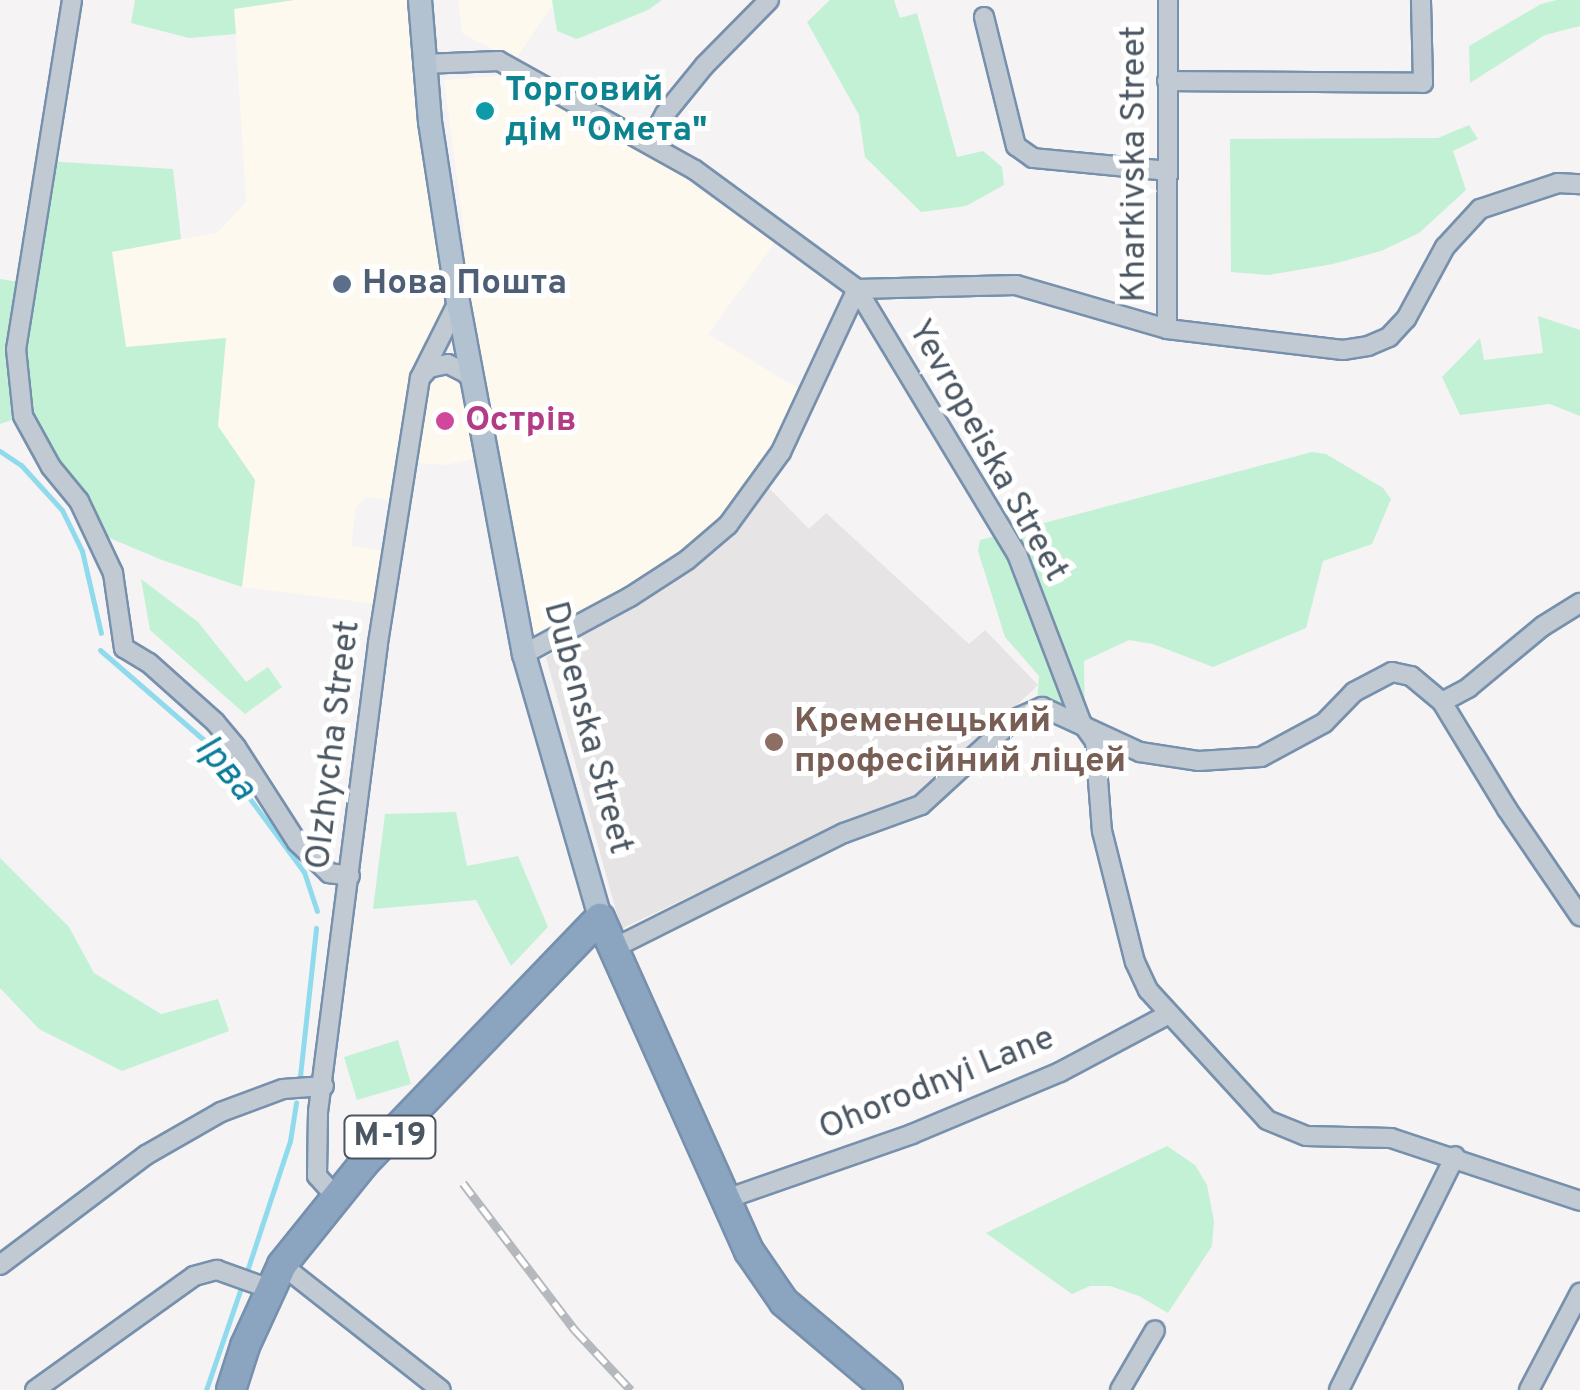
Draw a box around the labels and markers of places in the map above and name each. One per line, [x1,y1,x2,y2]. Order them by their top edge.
place label: Торговий дім "Омета" [505,70,708,152]
marker: Торговий дім "Омета" [474,100,496,122]
place label: Нова Пошта [362,263,567,305]
marker: Нова Пошта [331,273,353,295]
place label: Острів [465,400,577,442]
marker: Острів [434,410,456,432]
place label: Кременецький професійний ліцей [794,701,1126,783]
marker: Кременецький професійний ліцей [763,731,785,753]

